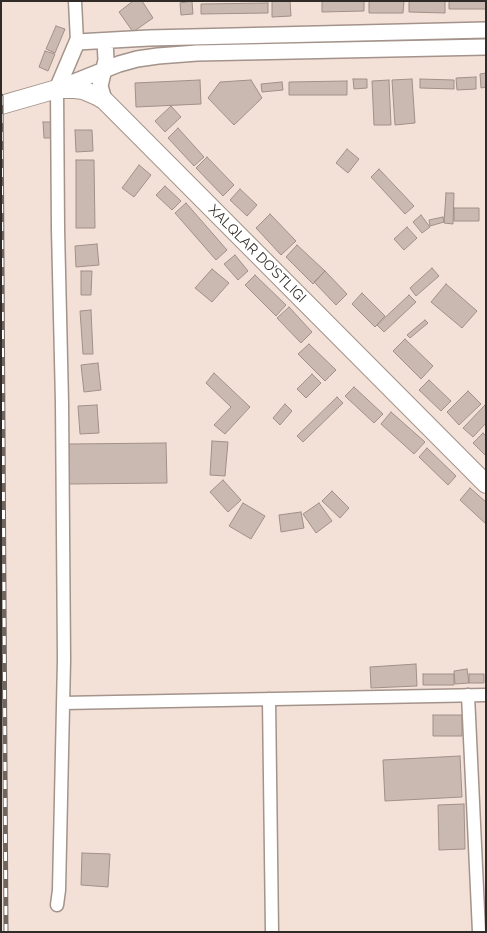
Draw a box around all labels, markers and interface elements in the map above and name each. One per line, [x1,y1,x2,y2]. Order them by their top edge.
street label: XALQLAR DO’STLIGI [205,202,309,306]

